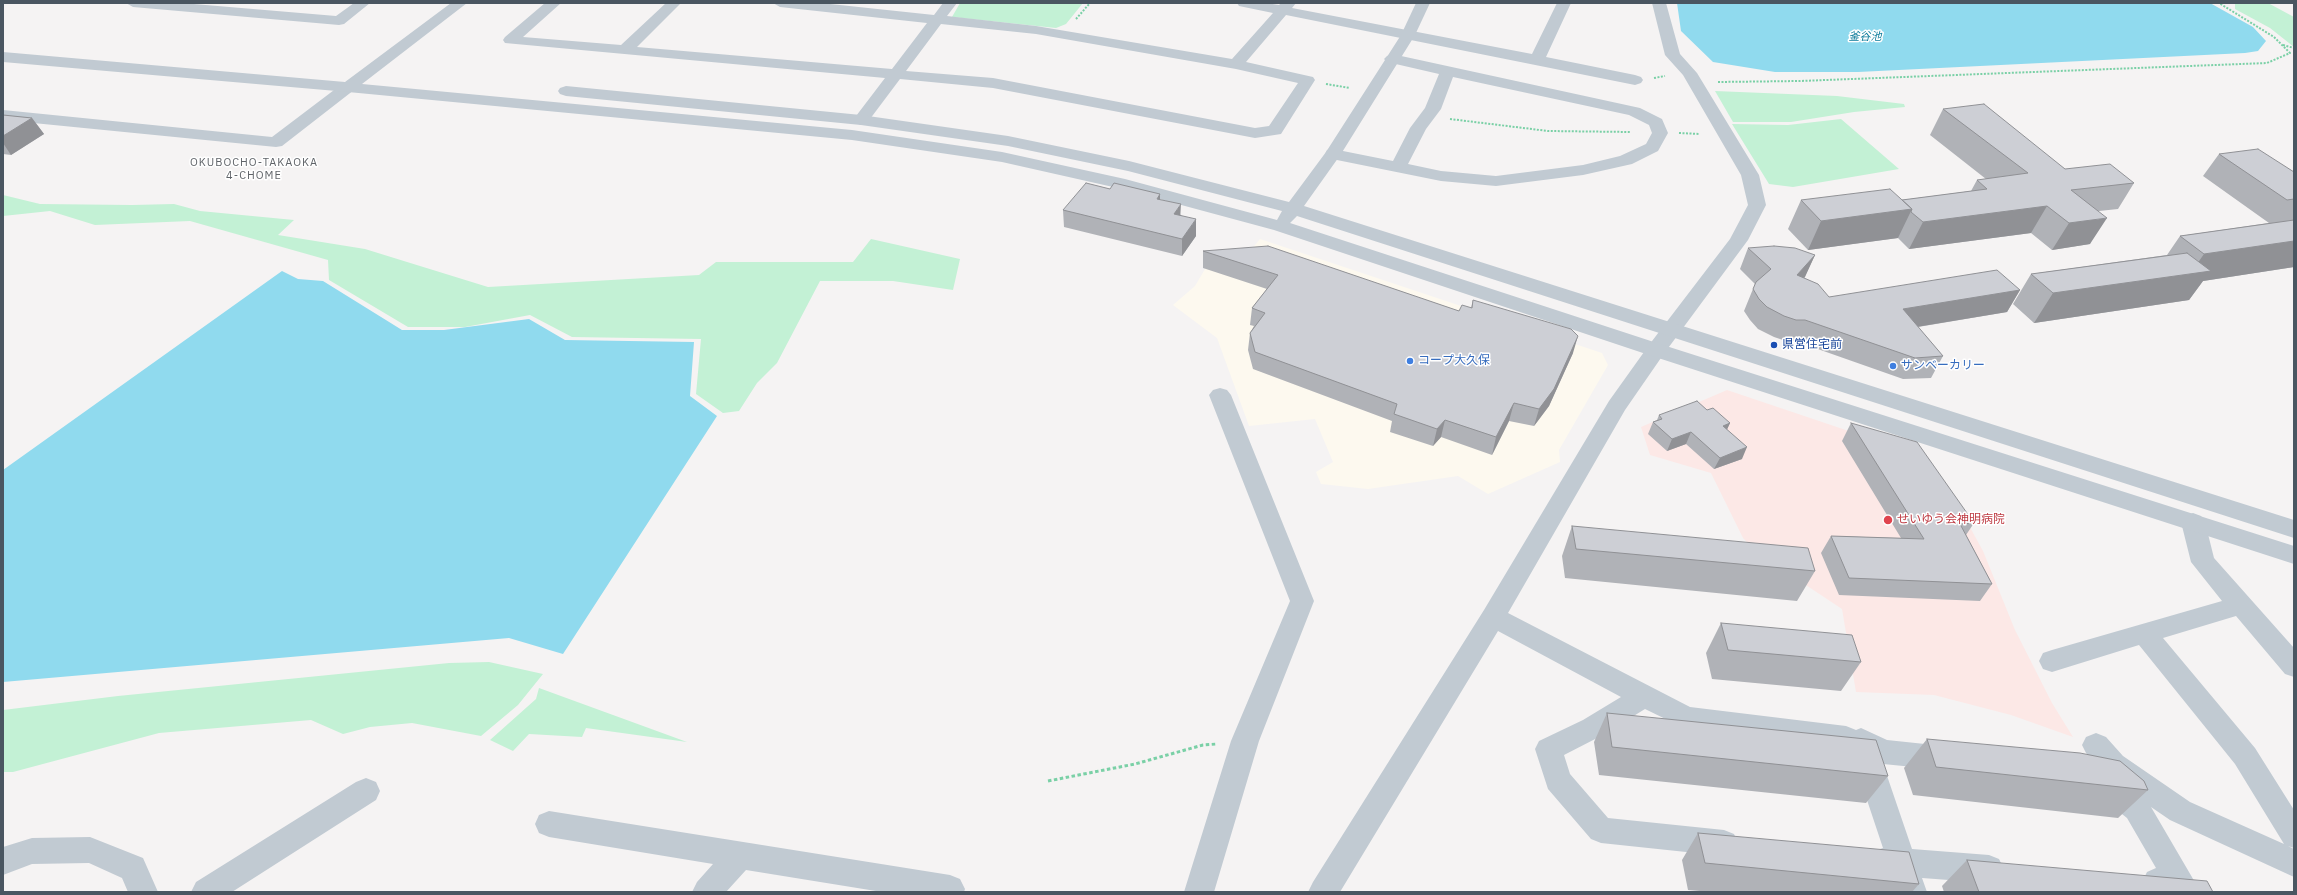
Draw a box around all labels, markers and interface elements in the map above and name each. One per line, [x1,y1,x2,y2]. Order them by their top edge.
water label: 釜谷池 [1849,30,1881,44]
district label: OKUBOCHO-TAKAOKA 4-CHOME [190,156,318,182]
place label: 県営住宅前 [1782,338,1842,352]
marker: 県営住宅前 [1769,340,1779,350]
place label: コープ大久保 [1418,354,1490,368]
marker: コープ大久保 [1405,356,1415,366]
place label: サンベーカリー [1901,359,1985,373]
marker: サンベーカリー [1888,361,1898,371]
place label: せいゆう会神明病院 [1897,513,2005,527]
marker: せいゆう会神明病院 [1882,514,1894,526]

